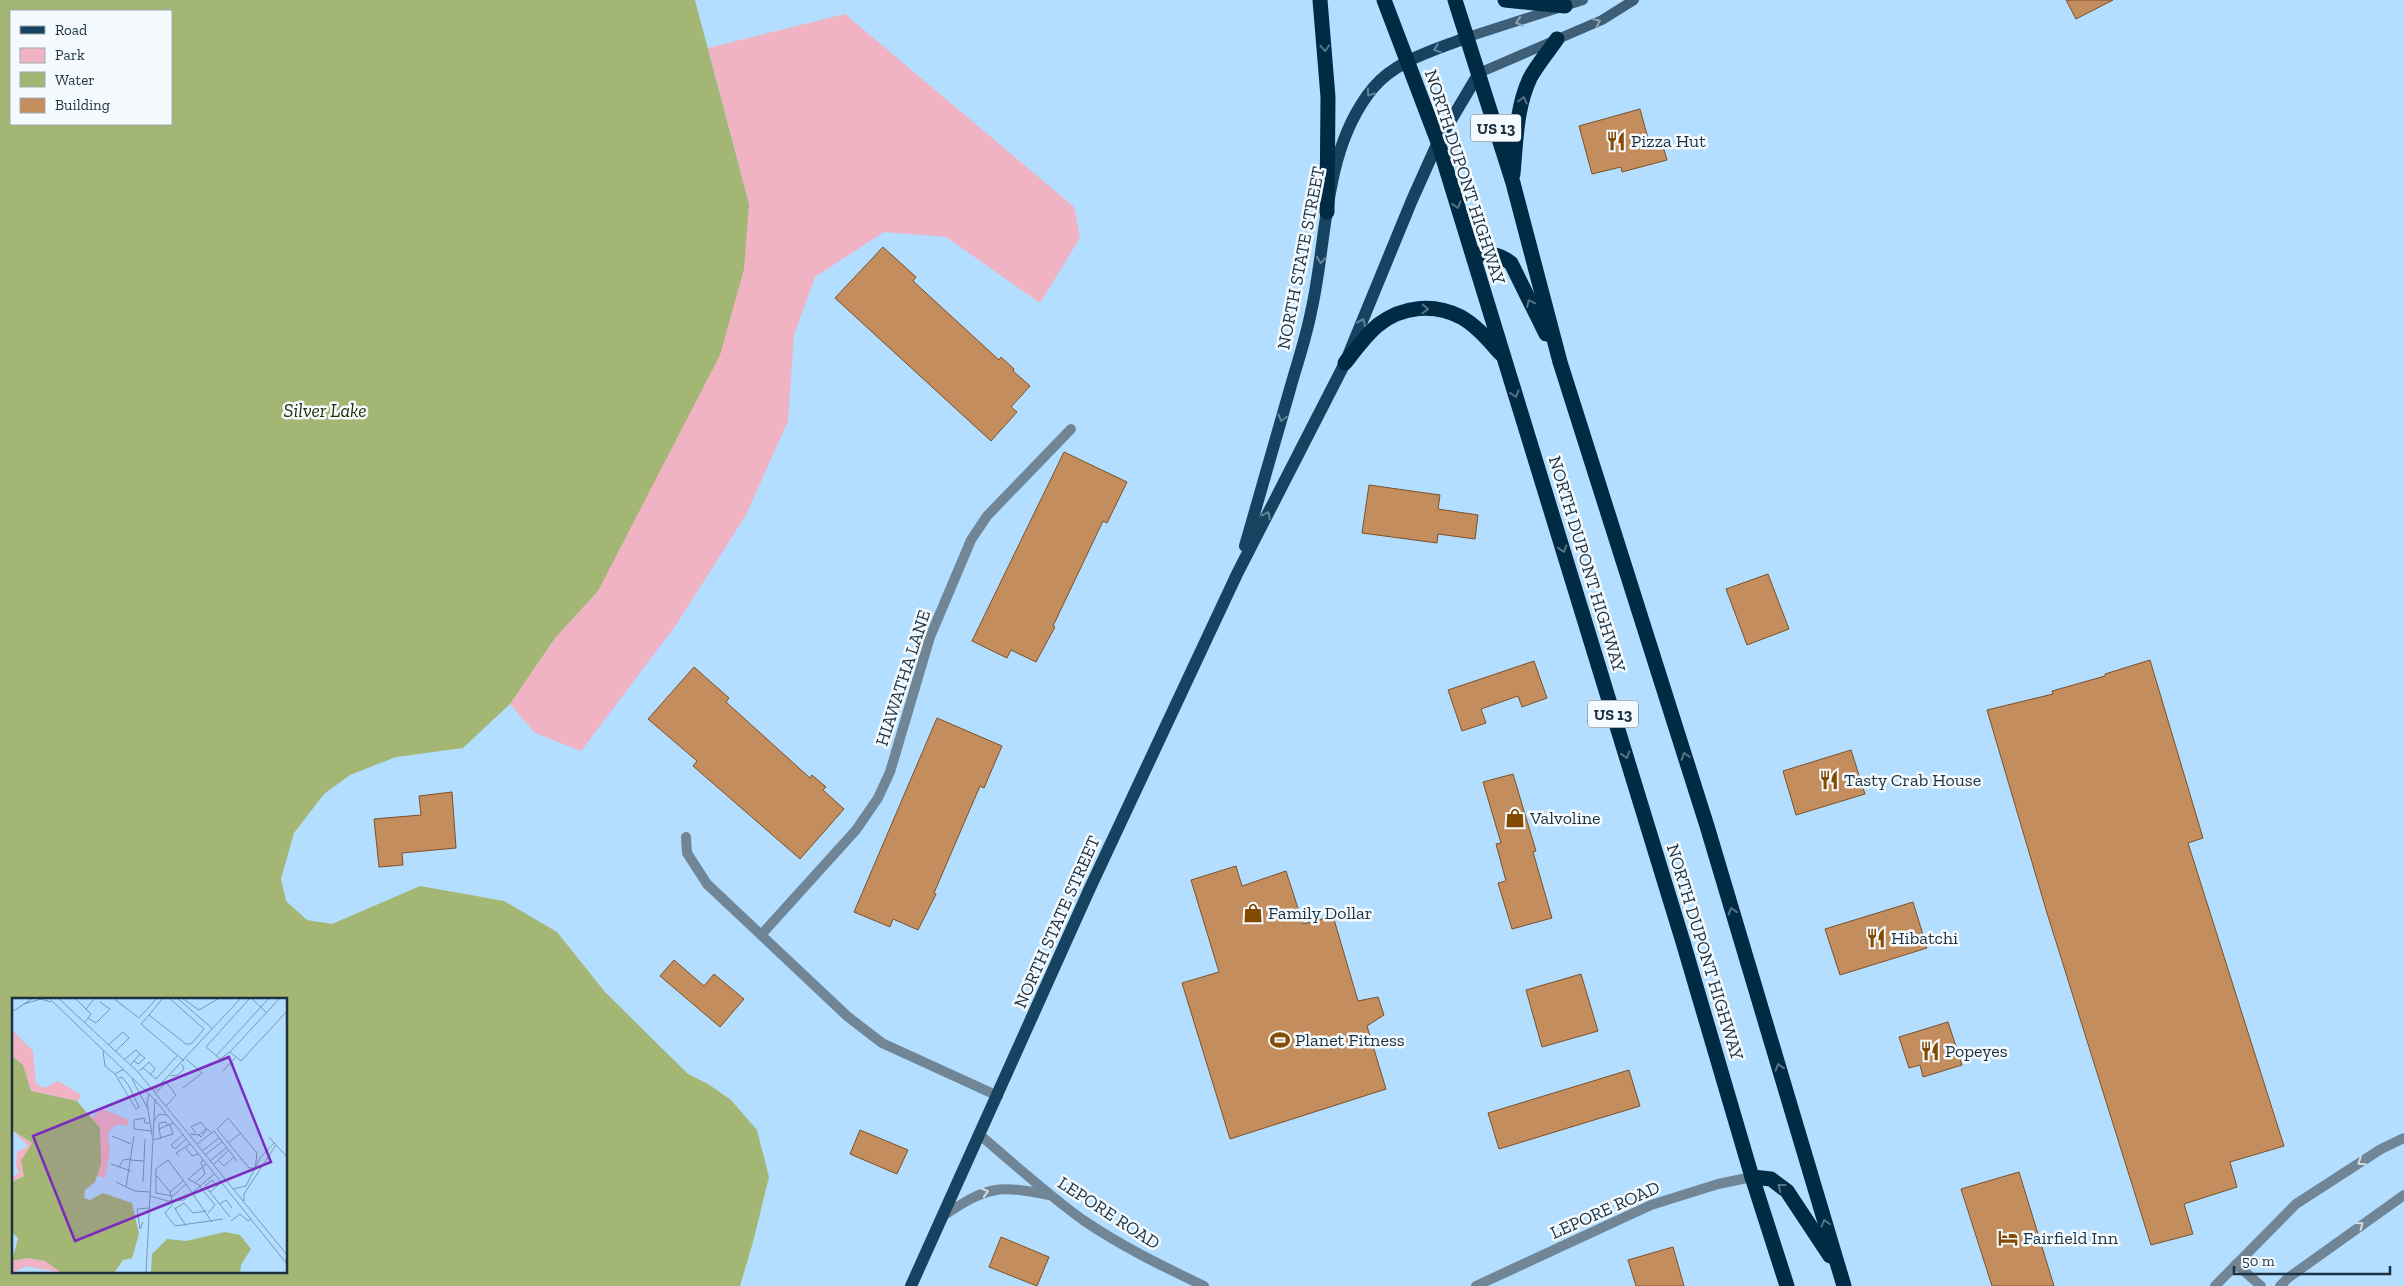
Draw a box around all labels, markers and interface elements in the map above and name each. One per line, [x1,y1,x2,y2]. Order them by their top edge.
legend [10,10,172,125]
one-way arrow [1516,16,1524,26]
one-way arrow [1592,17,1601,28]
text: Road [55,21,88,39]
one-way arrow [1434,43,1442,53]
one-way arrow [1319,45,1330,53]
text: Park [55,46,85,64]
street label: NORTH DUPONT HIGHWAY [1420,67,1510,287]
text: Water [55,71,95,89]
one-way arrow [1367,87,1376,97]
text: Building [55,96,110,114]
one-way arrow [1517,96,1528,104]
road number: US 13 [1471,115,1521,142]
restaurant icon: Pizza Hut [1605,130,1627,152]
place label: Pizza Hut [1631,130,1706,152]
street label: NORTH STATE STREET [1272,165,1330,351]
one-way arrow [1452,201,1462,209]
one-way arrow [1316,257,1327,265]
one-way arrow [1526,299,1536,308]
one-way arrow [1421,303,1429,314]
one-way arrow [1355,318,1366,327]
one-way arrow [1510,389,1520,398]
water label: Silver Lake [283,399,367,422]
one-way arrow [1277,413,1287,421]
street label: NORTH DUPONT HIGHWAY [1544,453,1630,675]
one-way arrow [1261,511,1271,520]
one-way arrow [1557,545,1567,553]
street label: HIAWATHA LANE [871,607,935,749]
road number: US 13 [1588,701,1638,728]
one-way arrow [1620,750,1630,759]
one-way arrow [1680,752,1690,760]
restaurant icon: Tasty Crab House [1818,769,1840,791]
place label: Tasty Crab House [1844,769,1981,791]
shop icon: Valvoline [1504,807,1526,829]
place label: Valvoline [1529,807,1600,829]
street label: NORTH STATE STREET [1009,832,1105,1012]
street label: NORTH DUPONT HIGHWAY [1662,841,1748,1063]
shop icon: Family Dollar [1242,902,1264,924]
place label: Family Dollar [1268,902,1372,924]
one-way arrow [1728,908,1738,916]
restaurant icon: Hibatchi [1865,927,1887,949]
place label: Hibatchi [1891,927,1958,949]
inset map [12,998,288,1274]
sports icon: Planet Fitness [1269,1029,1291,1051]
place label: Planet Fitness [1295,1029,1405,1051]
restaurant icon: Popeyes [1919,1040,1941,1062]
place label: Popeyes [1945,1040,2008,1062]
one-way arrow [1774,1063,1784,1072]
one-way arrow [2358,1156,2367,1165]
street label: LEPORE ROAD [1054,1172,1164,1254]
street label: LEPORE ROAD [1547,1176,1663,1244]
one-way arrow [1777,1184,1787,1193]
one-way arrow [981,1188,989,1198]
one-way arrow [1821,1219,1831,1227]
one-way arrow [2354,1222,2364,1231]
hotel icon: Fairfield Inn [1997,1227,2019,1249]
place label: Fairfield Inn [2023,1227,2119,1249]
scale bar [2234,1244,2390,1276]
text: 50 m [2242,1252,2275,1270]

